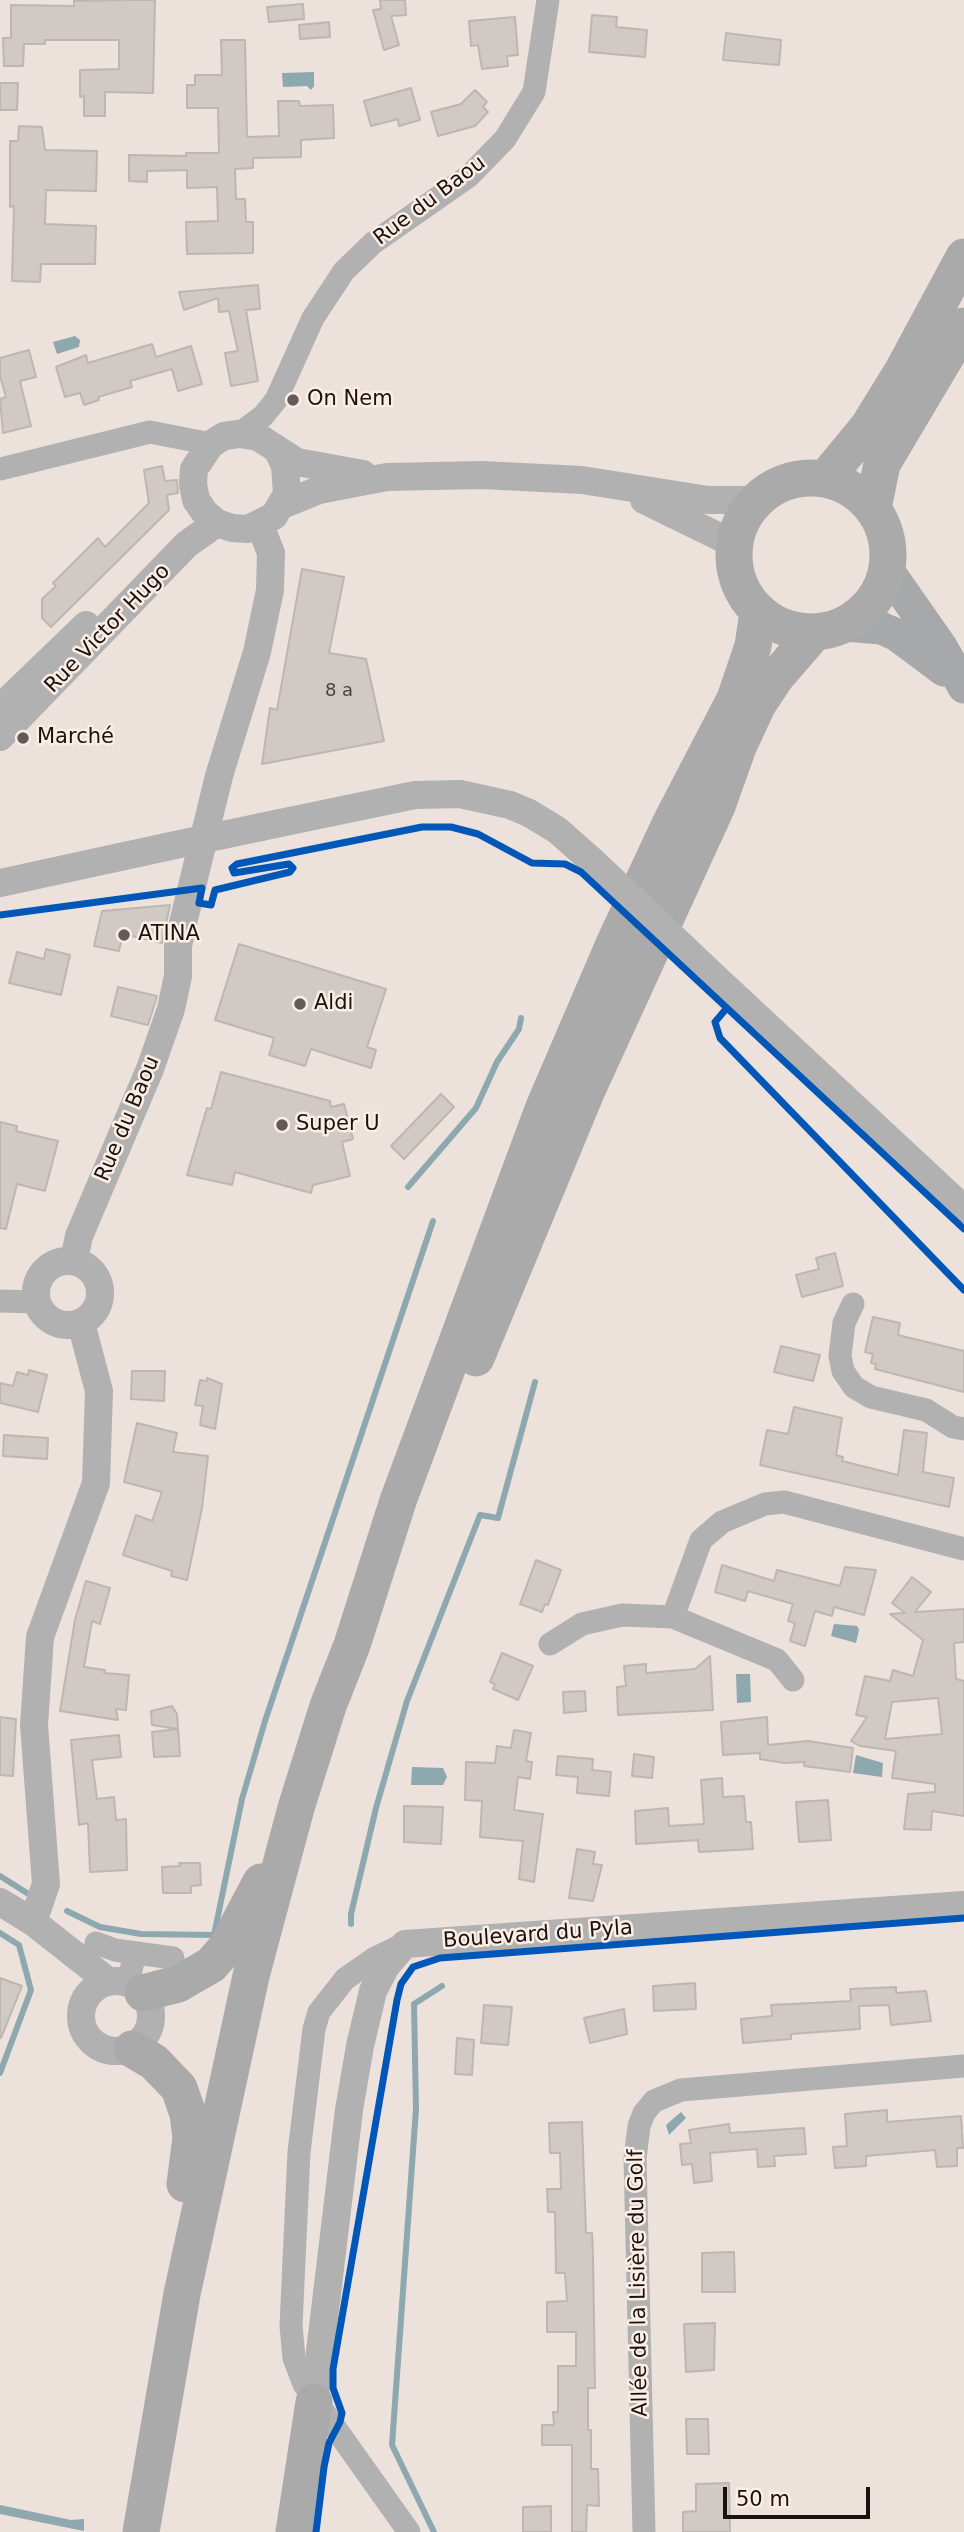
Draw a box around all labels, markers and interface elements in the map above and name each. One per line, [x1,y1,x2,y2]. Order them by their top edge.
street label: Rue du Baou [369,151,491,251]
place label: On Nem [307,387,393,413]
marker: On Nem [285,392,301,408]
street label: Rue Victor Hugo [40,559,176,699]
house number: 8 a [325,680,353,702]
place label: Marché [37,725,114,751]
marker: Marché [15,730,31,746]
place label: ATINA [138,922,200,948]
marker: ATINA [116,927,132,943]
place label: Aldi [314,991,353,1017]
marker: Aldi [292,996,308,1012]
street label: Rue du Baou [90,1053,166,1185]
place label: Super U [296,1112,380,1138]
marker: Super U [274,1117,290,1133]
street label: Boulevard du Pyla [442,1916,634,1954]
street label: Allée de la Lisière du Golf [624,2149,654,2417]
scale bar [726,2472,873,2516]
text: 50 m [736,2487,790,2511]

